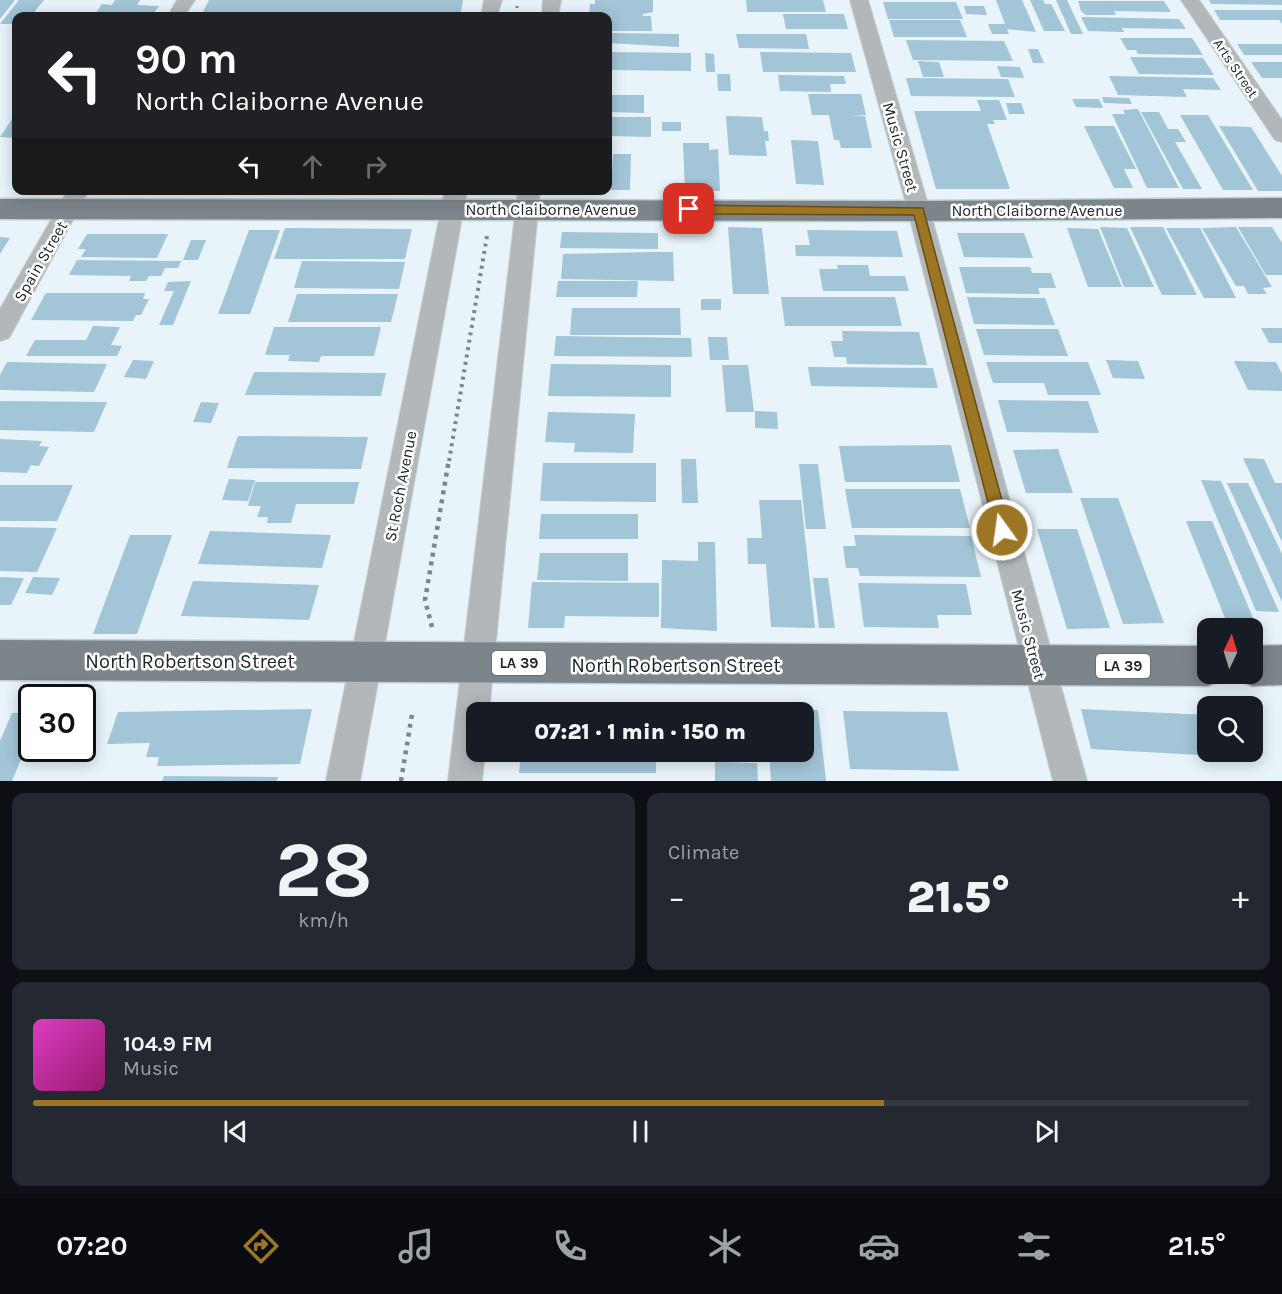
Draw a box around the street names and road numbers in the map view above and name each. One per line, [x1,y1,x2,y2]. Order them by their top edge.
street label: Arts Street [1210,36,1262,101]
street label: Music Street [879,100,922,194]
street label: North Claiborne Avenue [465,200,637,219]
street label: North Claiborne Avenue [951,201,1123,220]
street label: Spain Street [10,218,71,305]
street label: St Roch Avenue [380,429,421,543]
street label: Music Street [1007,587,1050,681]
street label: North Robertson Street [85,650,295,673]
road number: LA 39 [492,651,546,675]
street label: North Robertson Street [571,654,781,677]
road number: LA 39 [1096,654,1150,678]

